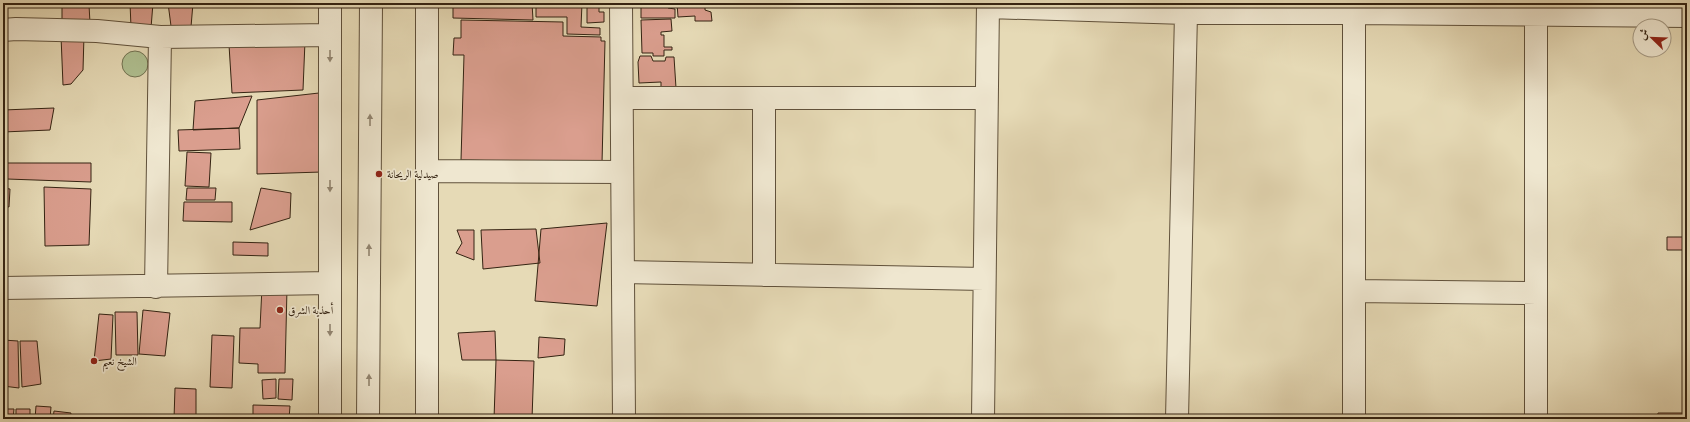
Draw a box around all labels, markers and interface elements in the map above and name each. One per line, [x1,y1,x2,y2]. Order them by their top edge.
north arrow [1632,18,1672,58]
text: ش [1635,27,1652,42]
one-way arrow [327,50,333,63]
one-way arrow [367,113,373,126]
place label: صيدلية الريحانة [387,168,439,182]
marker: صيدلية الريحانة [374,169,384,179]
one-way arrow [327,180,333,193]
one-way arrow [366,243,372,256]
place label: أحذية الشرق [288,302,334,318]
marker: أحذية الشرق [275,305,285,315]
one-way arrow [327,324,333,337]
place label: الشيخ نعيم [102,355,137,372]
marker: الشيخ نعيم [89,356,99,366]
one-way arrow [366,373,372,386]

